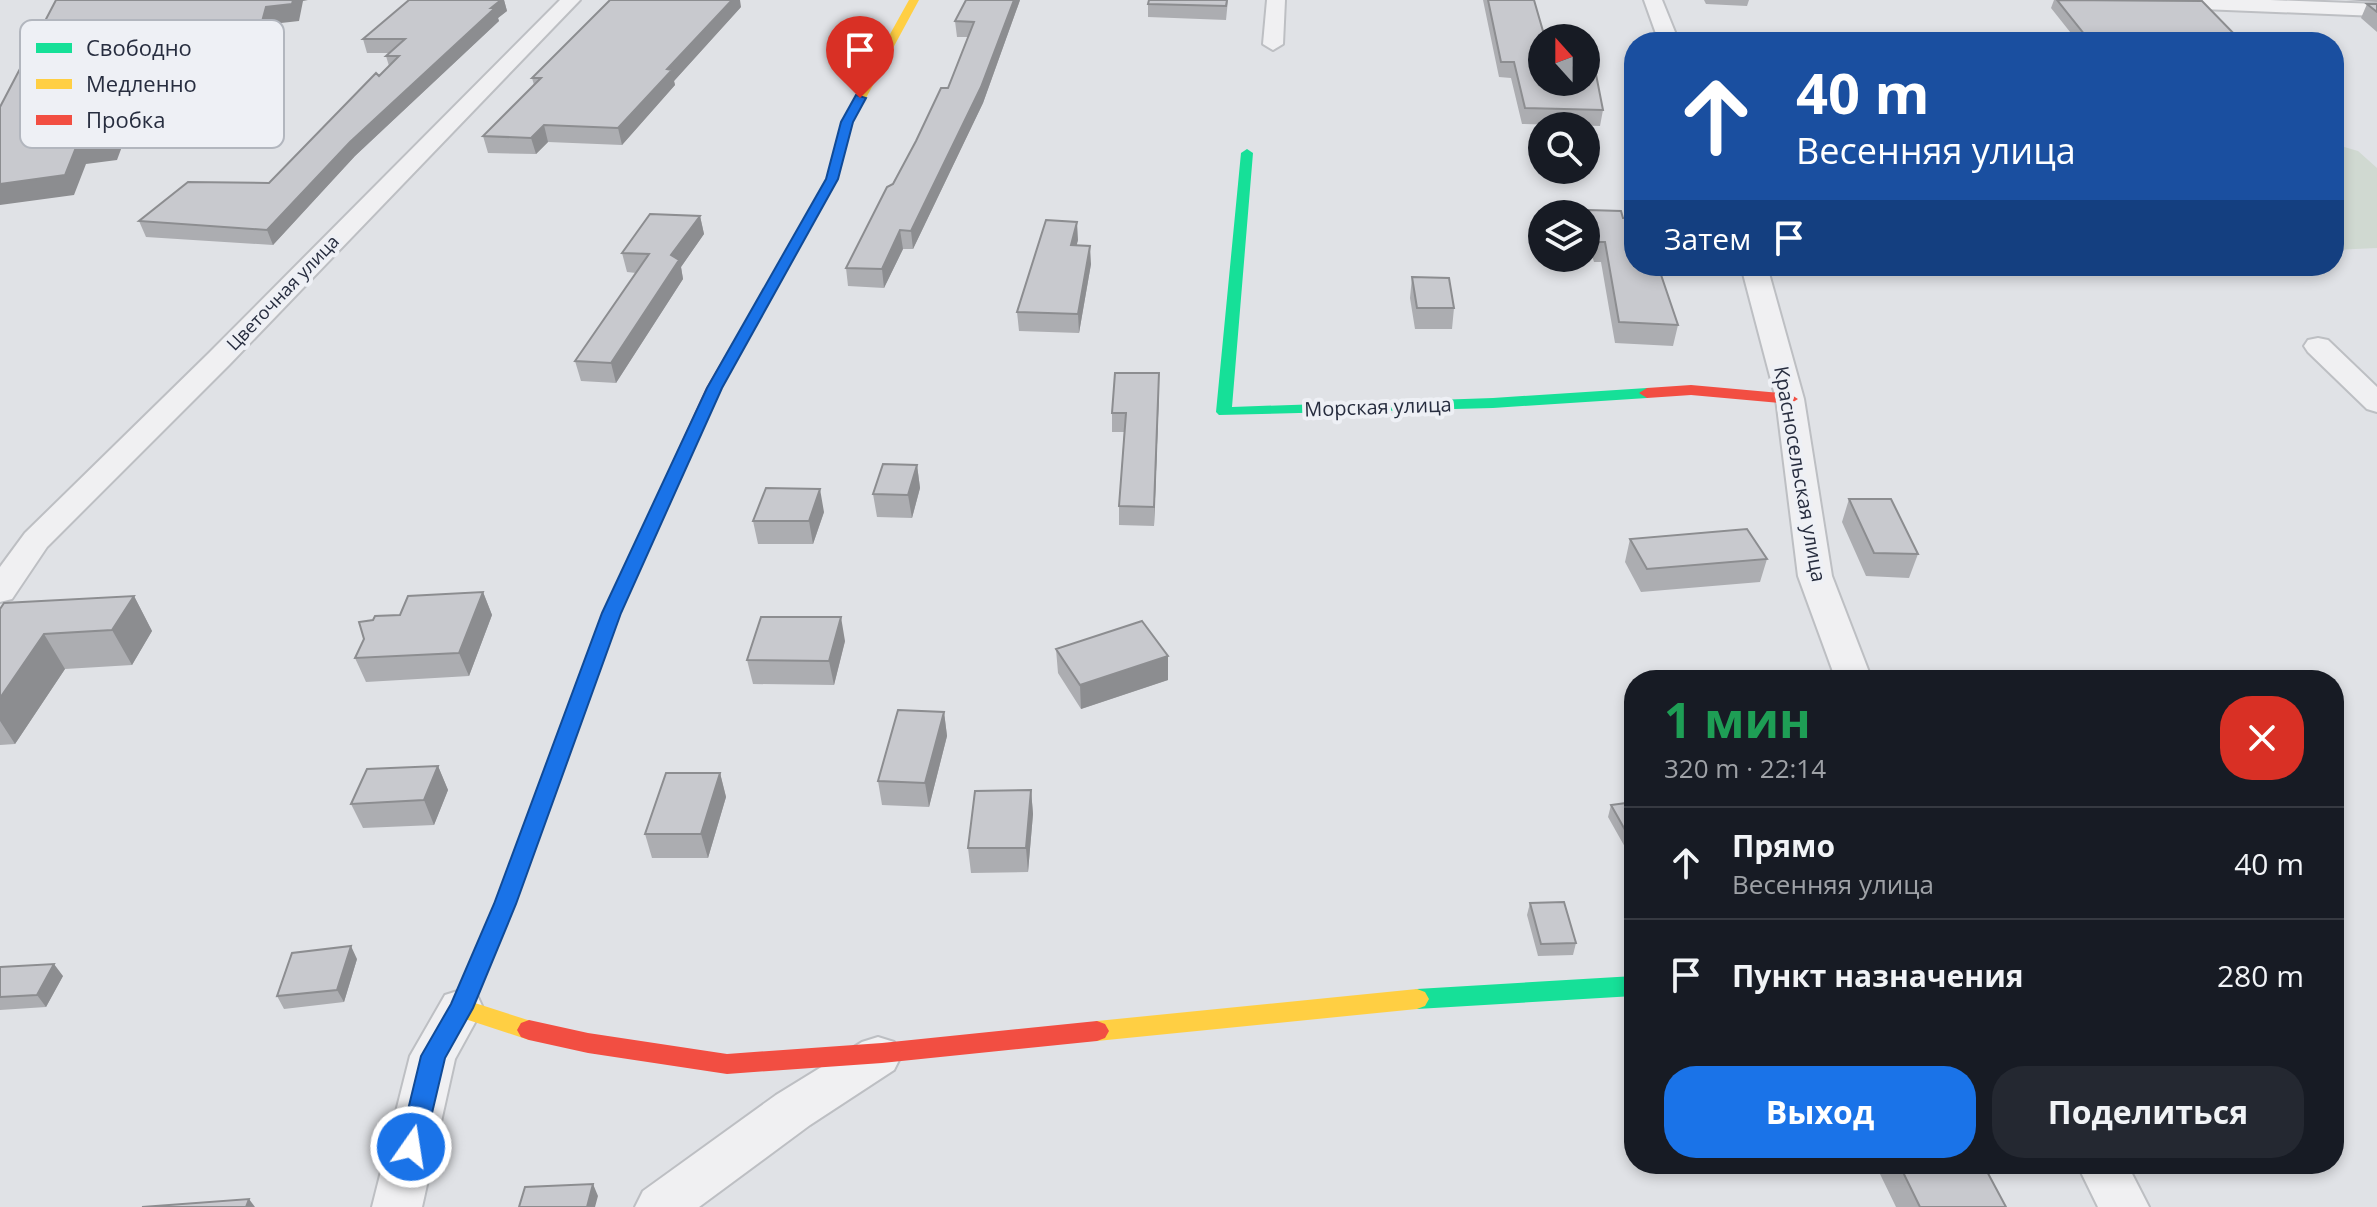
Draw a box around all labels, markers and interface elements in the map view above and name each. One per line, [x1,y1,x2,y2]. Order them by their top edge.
pin [826,16,894,98]
legend [20,20,284,148]
north arrow [1528,24,1600,96]
map controls [1528,24,1600,272]
icon: arrive [838,28,882,72]
text: Свободно [86,32,192,62]
text: 40 m [1796,54,1930,130]
icon: ahead [1664,64,1768,168]
text: Медленно [86,68,197,98]
text: Пробка [86,104,165,134]
button: search [1528,112,1600,184]
text: Весенняя улица [1796,126,2076,175]
button: layers [1528,200,1600,272]
icon: arrive [1767,216,1811,260]
text: Затем [1664,218,1751,259]
street label: Цветочная улица [221,229,344,355]
street label: Красносельская улица [1768,364,1833,584]
street label: Морская улица [1304,390,1452,423]
text: 1 мин [1664,687,1811,752]
button: close [2220,696,2304,780]
text: 320 m · 22:14 [1664,750,1826,786]
text: Прямо [1732,825,1835,866]
icon: ahead [1664,841,1708,885]
text: 40 m [2234,843,2304,884]
text: Весенняя улица [1732,866,1934,902]
icon: arrive [1664,953,1708,997]
text: Пункт назначения [1732,955,2024,996]
text: 280 m [2217,955,2304,996]
button: Выход [1664,1066,1976,1158]
button: Поделиться [1992,1066,2304,1158]
position arrow [369,1105,453,1189]

